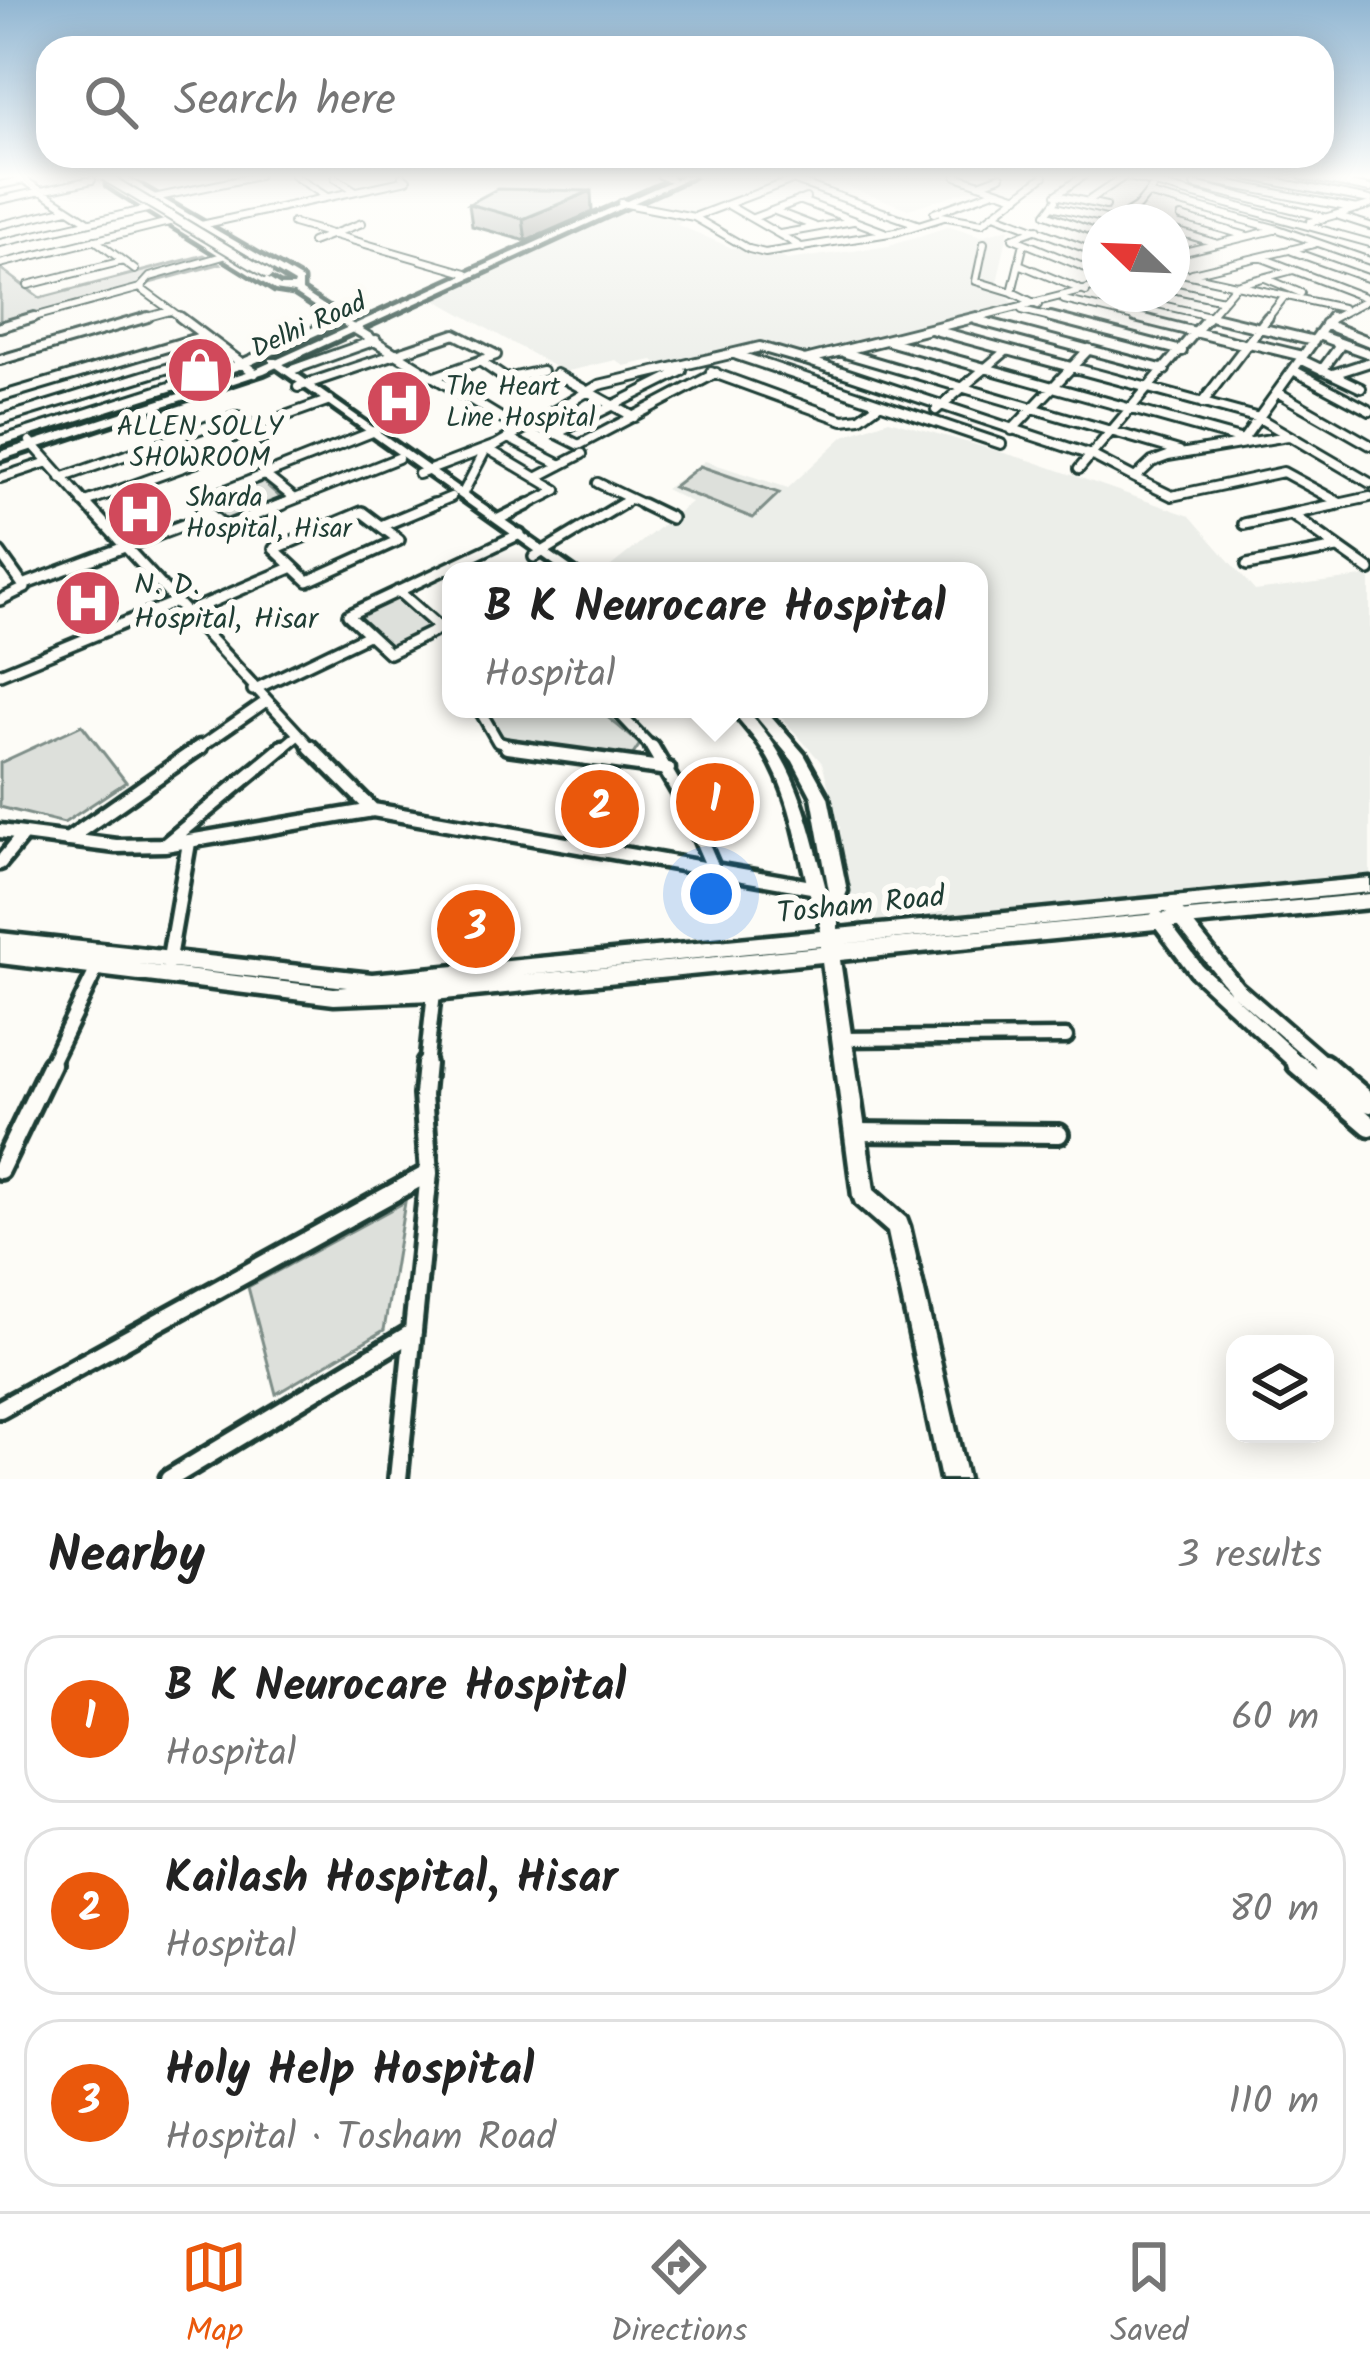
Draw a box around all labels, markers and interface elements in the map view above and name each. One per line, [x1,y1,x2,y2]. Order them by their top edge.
search box [36,36,1334,168]
text: Search here [174,66,396,138]
icon: search [78,69,144,135]
north arrow [1082,204,1190,312]
street label: Delhi Road [245,281,375,370]
shop icon: ALLEN SOLLY SHOWROOM [165,335,235,405]
place label: The Heart Line Hospital [446,366,596,440]
hospital icon: The Heart Line Hospital [364,368,434,438]
place label: ALLEN SOLLY SHOWROOM [117,406,285,480]
place label: Sharda Hospital, Hisar [186,477,354,551]
hospital icon: Sharda Hospital, Hisar [105,479,175,549]
place label: N. D. Hospital, Hisar [134,562,320,644]
popup [442,562,988,718]
hospital icon: N. D. Hospital, Hisar [53,568,123,638]
text: B K Neurocare Hospital [484,573,946,645]
text: Hospital [484,645,616,707]
pin: 1 [676,757,754,847]
pin: 2 [561,764,639,854]
your location [681,864,741,924]
street label: Tosham Road [775,873,948,939]
pin: 3 [437,884,515,974]
map controls [1226,1335,1334,1443]
button: layers [1226,1335,1334,1443]
text: Nearby [48,1517,205,1598]
text: 3 results [1177,1526,1322,1588]
text: B K Neurocare Hospital [165,1652,626,1724]
text: 1 [84,1688,96,1750]
text: 60 m [1231,1688,1319,1750]
text: Hospital [165,1724,296,1786]
text: Kailash Hospital, Hisar [165,1844,618,1916]
text: 2 [79,1880,101,1942]
text: 80 m [1229,1880,1319,1942]
text: Hospital [165,1916,296,1978]
text: Holy Help Hospital [165,2036,534,2108]
text: 3 [79,2072,101,2134]
text: 110 m [1228,2072,1319,2134]
text: Hospital · Tosham Road [165,2108,556,2170]
tab: Map [181,2234,247,2359]
tab: Directions [610,2234,747,2359]
tab: Saved [1110,2234,1189,2359]

